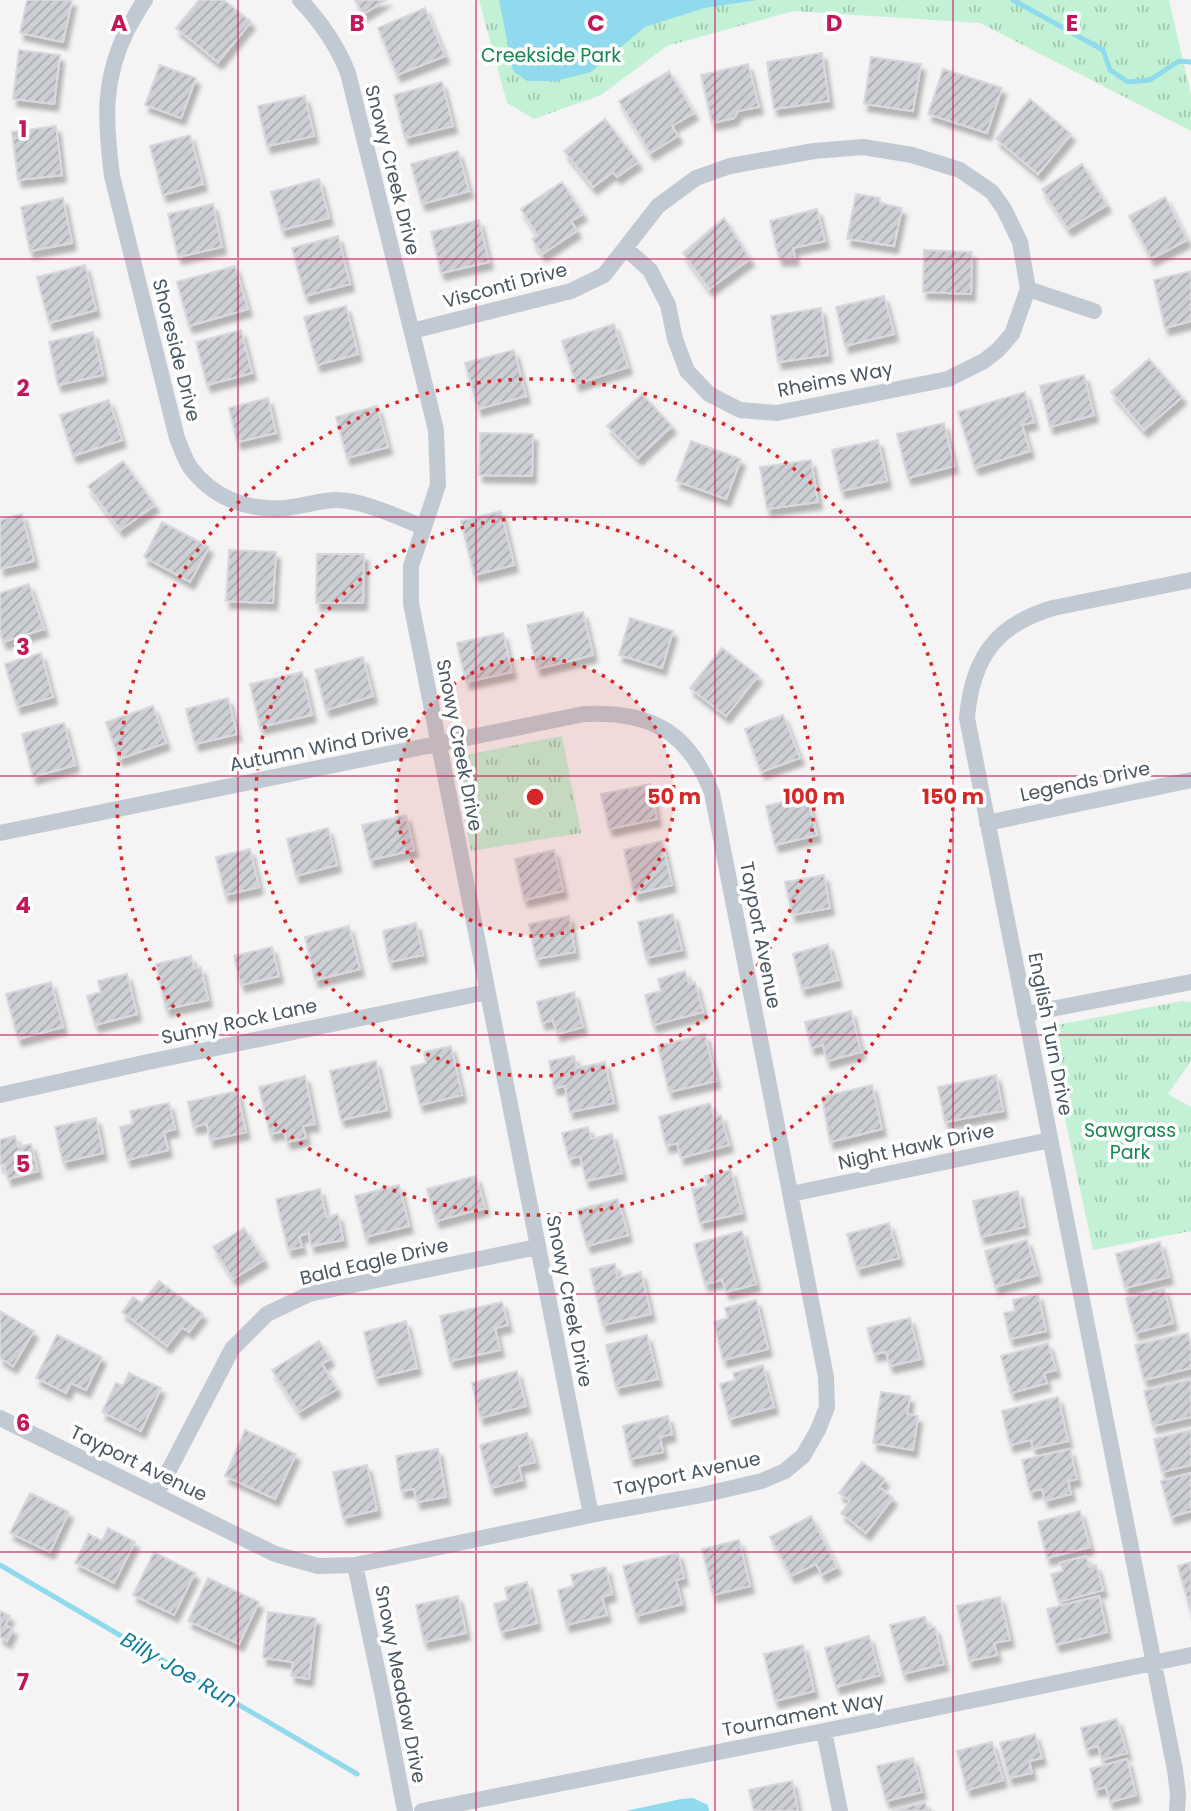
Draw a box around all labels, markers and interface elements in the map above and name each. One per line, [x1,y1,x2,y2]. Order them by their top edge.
text: A [111,7,128,39]
text: B [349,7,365,39]
text: C [587,7,605,39]
text: D [826,7,842,39]
text: E [1066,7,1078,39]
park label: Creekside Park [481,42,621,69]
street label: Snowy Creek Drive [358,82,427,258]
text: 1 [19,113,27,145]
street label: Visconti Drive [440,256,570,315]
street label: Shoreside Drive [146,276,207,424]
street label: Rheims Way [775,355,895,404]
text: 2 [16,372,30,404]
text: 3 [16,631,30,663]
street label: Snowy Creek Drive [430,657,489,833]
street label: Autumn Wind Drive [227,717,411,778]
street label: Legends Drive [1018,755,1153,808]
text: 50 m [647,782,701,811]
text: 100 m [783,782,845,811]
text: 150 m [922,782,984,811]
centre of rings [523,785,547,809]
street label: Tayport Avenue [733,859,788,1011]
text: 4 [15,889,31,921]
street label: English Turn Drive [1021,950,1080,1118]
street label: Sunny Rock Lane [159,992,319,1051]
street label: Night Hawk Drive [835,1117,997,1176]
park label: Sawgrass Park [1084,1117,1176,1166]
text: 5 [16,1148,30,1180]
street label: Snowy Creek Drive [540,1213,599,1389]
street label: Bald Eagle Drive [297,1231,451,1292]
text: 6 [16,1407,30,1439]
street label: Tayport Avenue [66,1419,212,1508]
street label: Tayport Avenue [611,1445,763,1502]
street label: Snowy Meadow Drive [368,1583,433,1785]
water label: Billy Joe Run [116,1625,243,1715]
text: 7 [17,1666,29,1698]
street label: Tournament Way [720,1686,887,1743]

